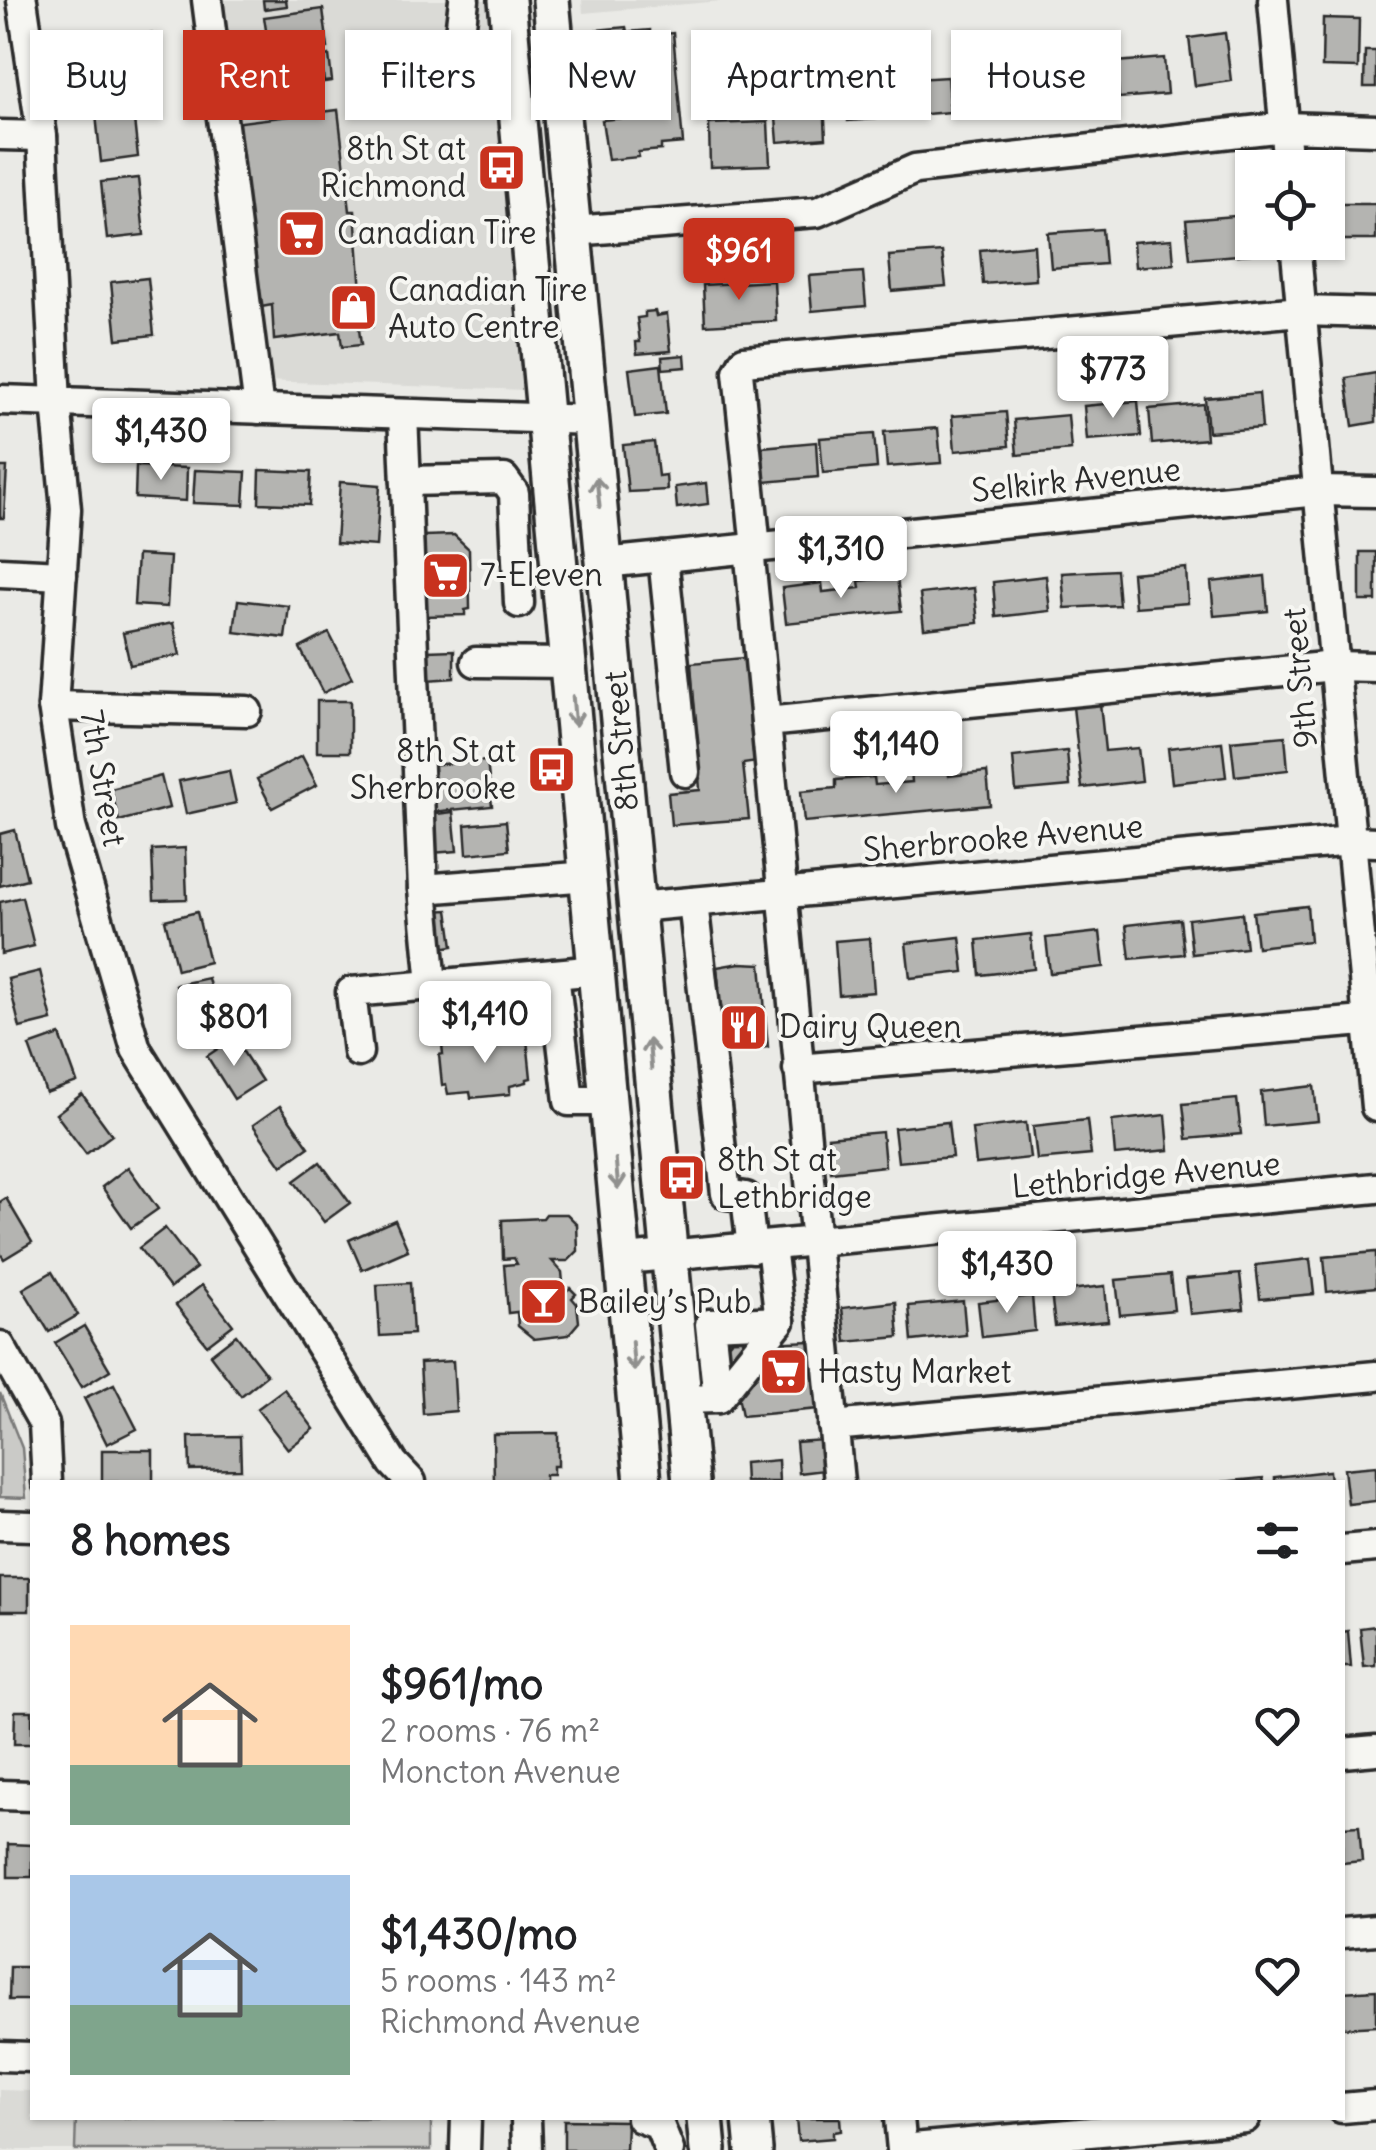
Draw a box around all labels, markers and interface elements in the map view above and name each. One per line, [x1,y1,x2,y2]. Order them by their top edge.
chip: Buy [30,30,163,120]
chip: Rent [183,30,325,120]
chip: Filters [345,30,511,120]
chip: New [531,30,671,120]
chip: Apartment [691,30,931,120]
chip: House [951,30,1121,120]
place label: 8th St at Richmond [320,128,466,206]
bus stop icon: 8th St at Richmond [475,141,527,193]
map controls [1235,150,1345,260]
button: locate [1235,150,1345,260]
supermarket icon: Canadian Tire [276,207,328,259]
place label: Canadian Tire [337,212,536,253]
pin: $961 [680,218,798,303]
text: $961 [705,230,773,271]
place label: Canadian Tire Auto Centre [388,269,587,347]
shop icon: Canadian Tire Auto Centre [327,282,379,334]
pin: $773 [1054,336,1172,421]
text: $773 [1079,348,1147,389]
pin: $1,430 [80,398,242,483]
text: $1,430 [114,410,208,451]
street label: Selkirk Avenue [969,448,1182,511]
one-way arrow [588,476,607,508]
pin: $1,310 [760,516,922,601]
text: $1,310 [797,528,885,569]
supermarket icon: 7-Eleven [419,549,471,601]
place label: 7-Eleven [480,554,603,595]
street label: 9th Street [1273,606,1326,750]
street label: 8th Street [594,669,647,813]
one-way arrow [565,694,584,726]
street label: 7th Street [71,706,136,850]
pin: $1,140 [815,711,977,796]
text: $1,140 [852,723,940,764]
place label: 8th St at Sherbrooke [350,730,516,808]
bus stop icon: 8th St at Sherbrooke [525,743,577,795]
street label: Sherbrooke Avenue [861,805,1145,870]
pin: $1,410 [404,981,566,1066]
pin: $801 [175,984,293,1069]
text: $1,410 [441,993,529,1034]
text: $801 [199,996,269,1037]
restaurant icon: Dairy Queen [718,1001,770,1053]
place label: Dairy Queen [779,1006,962,1047]
one-way arrow [640,1038,659,1070]
place label: 8th St at Lethbridge [717,1139,872,1217]
street label: Lethbridge Avenue [1010,1142,1282,1207]
bus stop icon: 8th St at Lethbridge [656,1152,708,1204]
one-way arrow [608,1157,627,1189]
pin: $1,430 [926,1231,1088,1316]
text: $1,430 [960,1243,1054,1284]
bar icon: Bailey’s Pub [517,1276,569,1328]
place label: Bailey’s Pub [578,1281,751,1322]
one-way arrow [623,1340,642,1372]
supermarket icon: Hasty Market [757,1346,809,1398]
place label: Hasty Market [818,1351,1012,1392]
icon: filters [1250,1513,1305,1568]
text: 8 homes [70,1514,231,1566]
text: $961/mo [380,1658,543,1710]
icon: home [150,1665,270,1785]
icon: heart [1250,1698,1305,1753]
text: 2 rooms · 76 m² [380,1710,600,1751]
text: Moncton Avenue [380,1751,621,1792]
text: $1,430/mo [380,1908,578,1960]
icon: home [150,1915,270,2035]
icon: heart [1250,1948,1305,2003]
text: 5 rooms · 143 m² [380,1960,617,2001]
text: Richmond Avenue [380,2001,641,2042]

